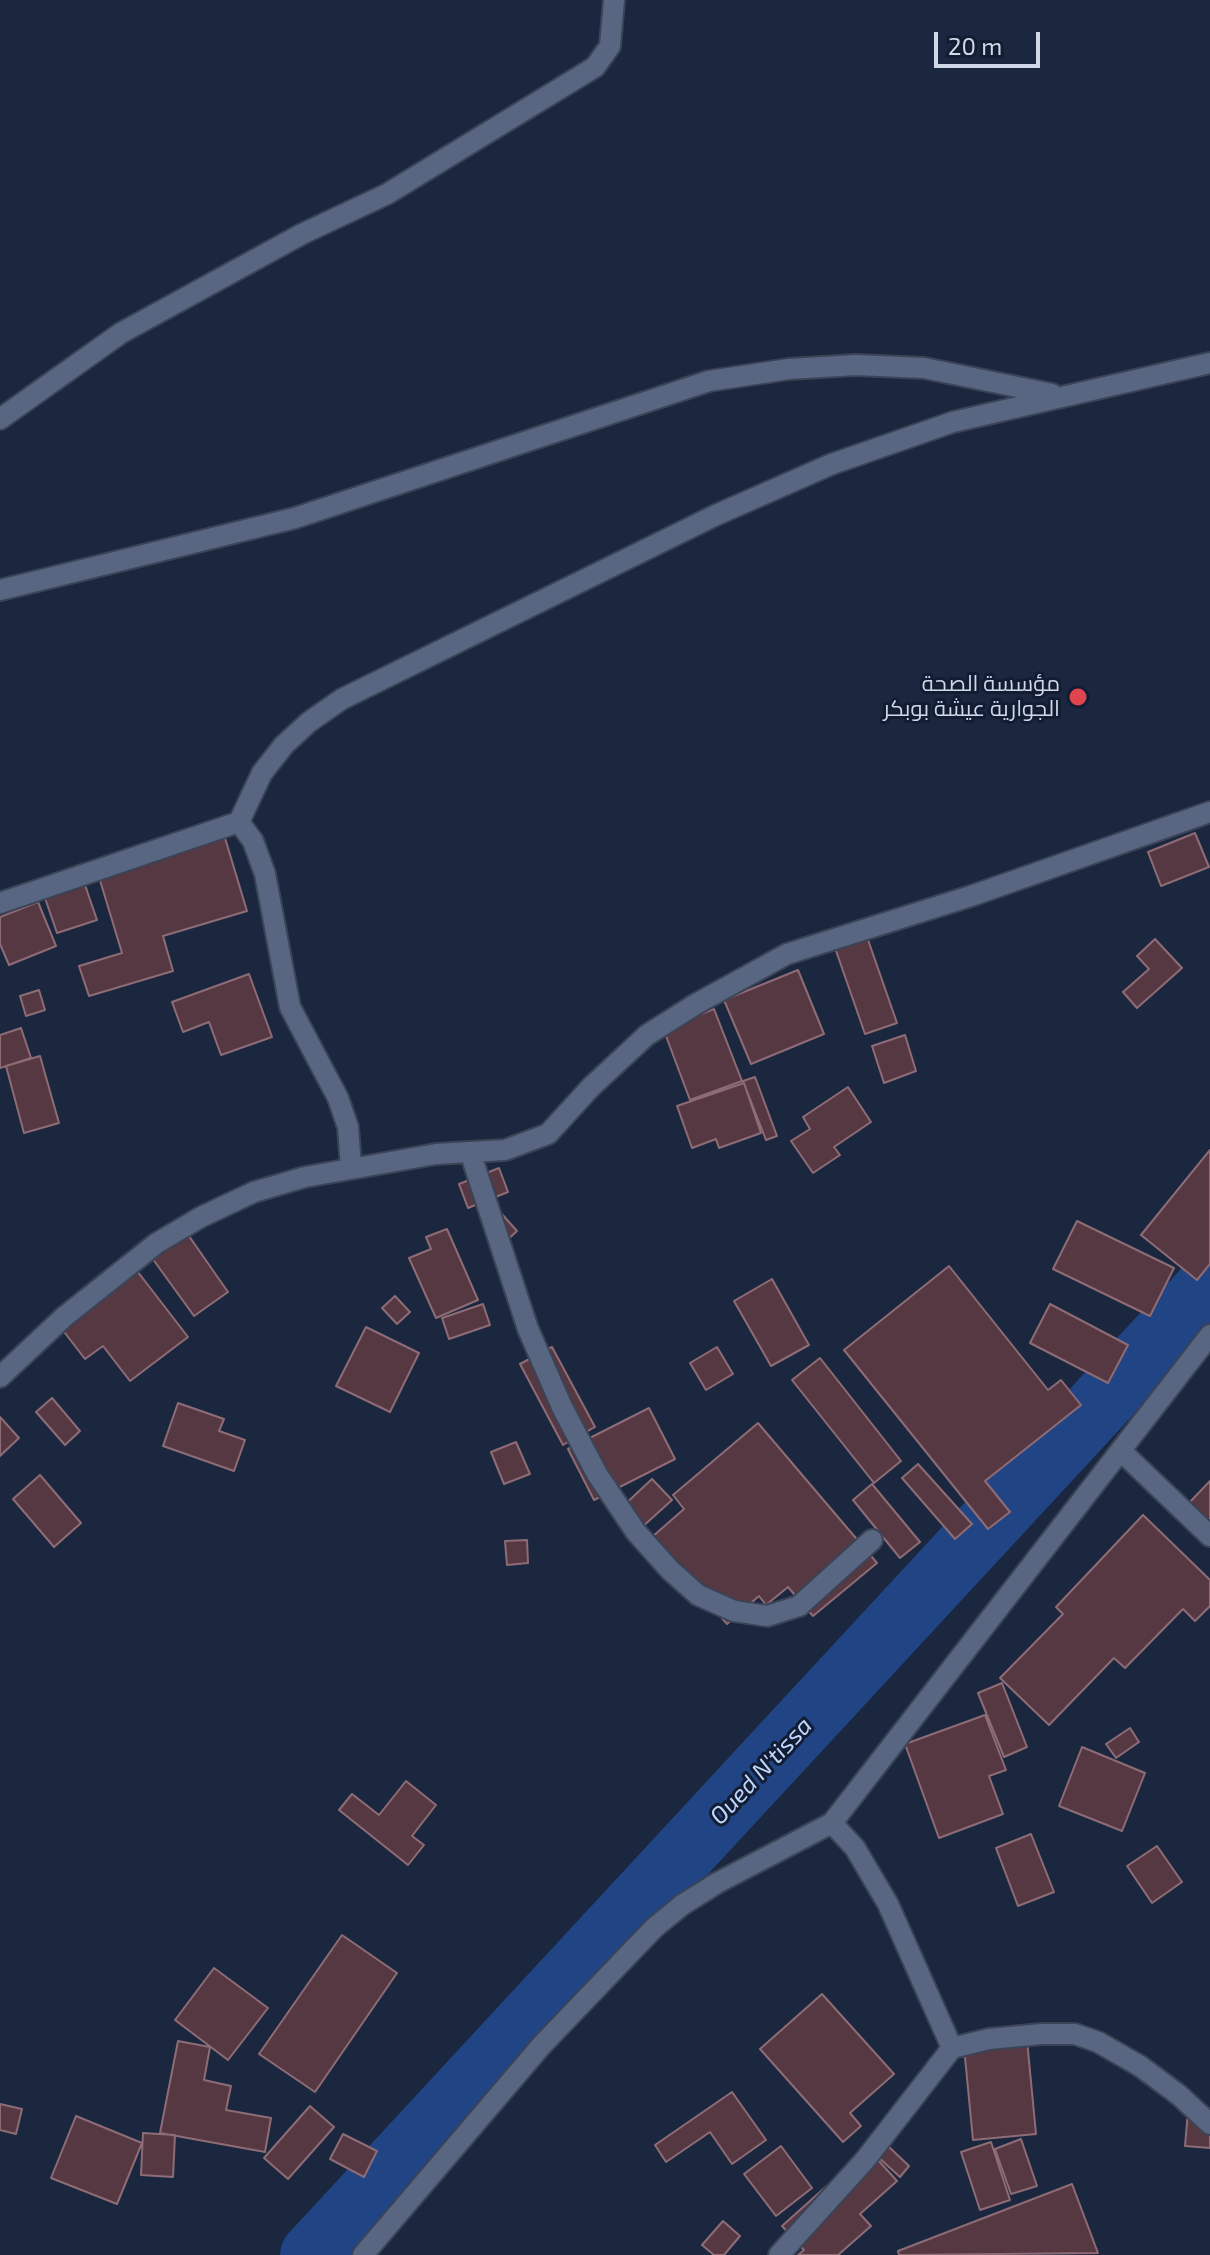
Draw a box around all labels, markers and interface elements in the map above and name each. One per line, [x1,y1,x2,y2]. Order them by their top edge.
scale bar [938,16,1044,66]
text: 20 m [948,31,1002,60]
place label: مؤسسة الصحة الجوارية عيشة بوبكر [884,671,1060,722]
marker: مؤسسة الصحة الجوارية عيشة بوبكر [1067,686,1089,708]
water label: Oued N'tissa [704,1711,818,1831]

